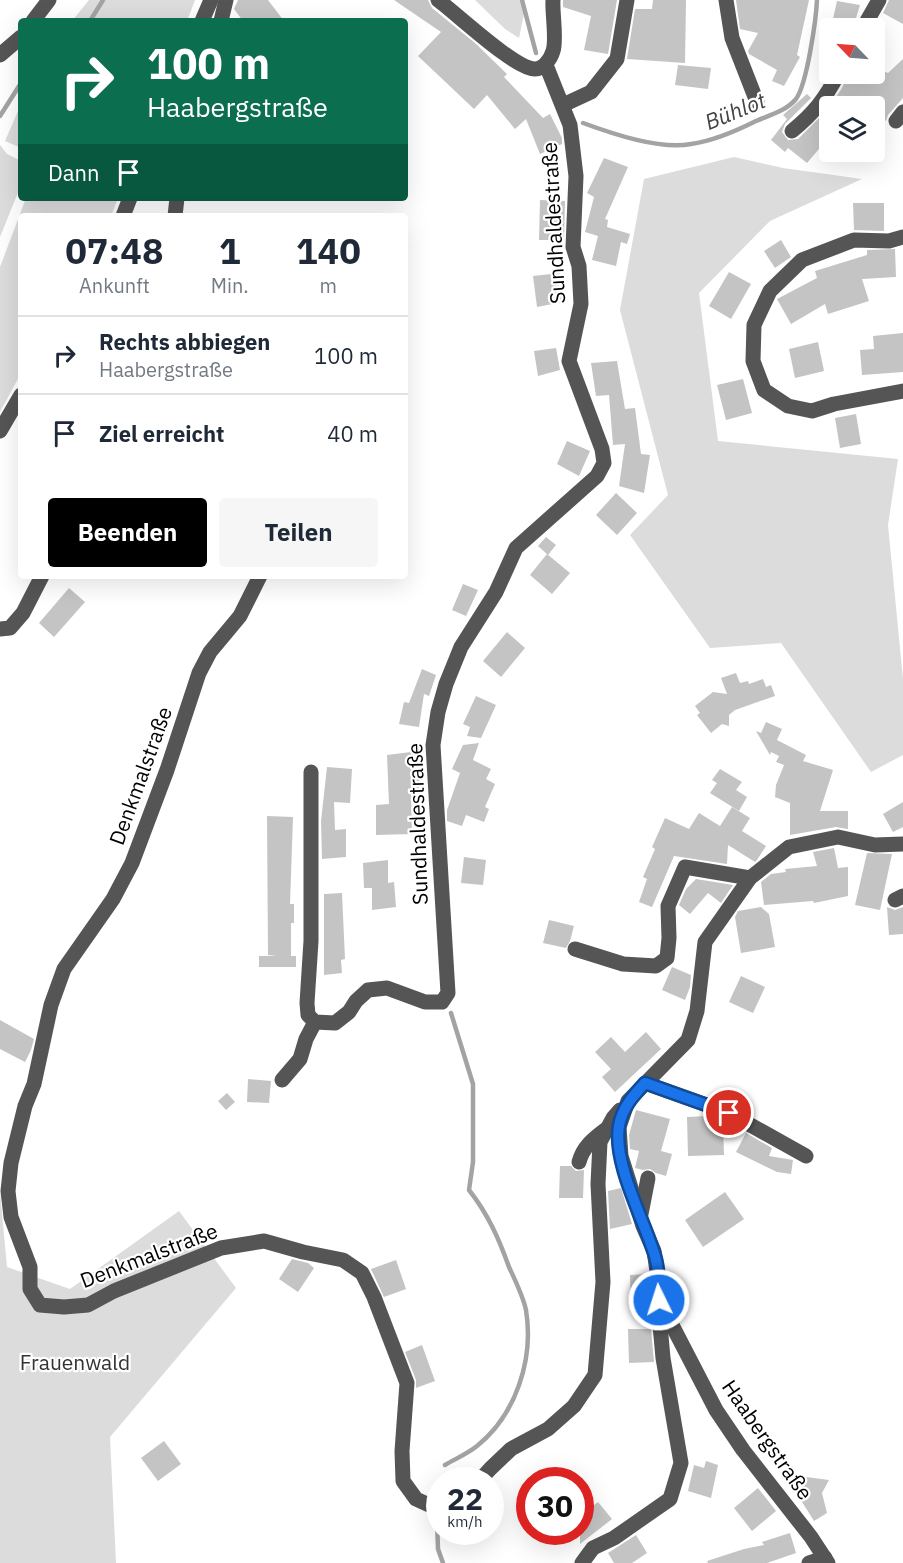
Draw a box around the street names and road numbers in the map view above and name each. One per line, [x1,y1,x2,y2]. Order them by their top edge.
street label: Sundhaldestraße [535,141,571,305]
street label: Denkmalstraße [102,703,178,849]
street label: Sundhaldestraße [400,743,434,906]
street label: Denkmalstraße [76,1216,221,1294]
street label: Haabergstraße [716,1374,820,1505]

